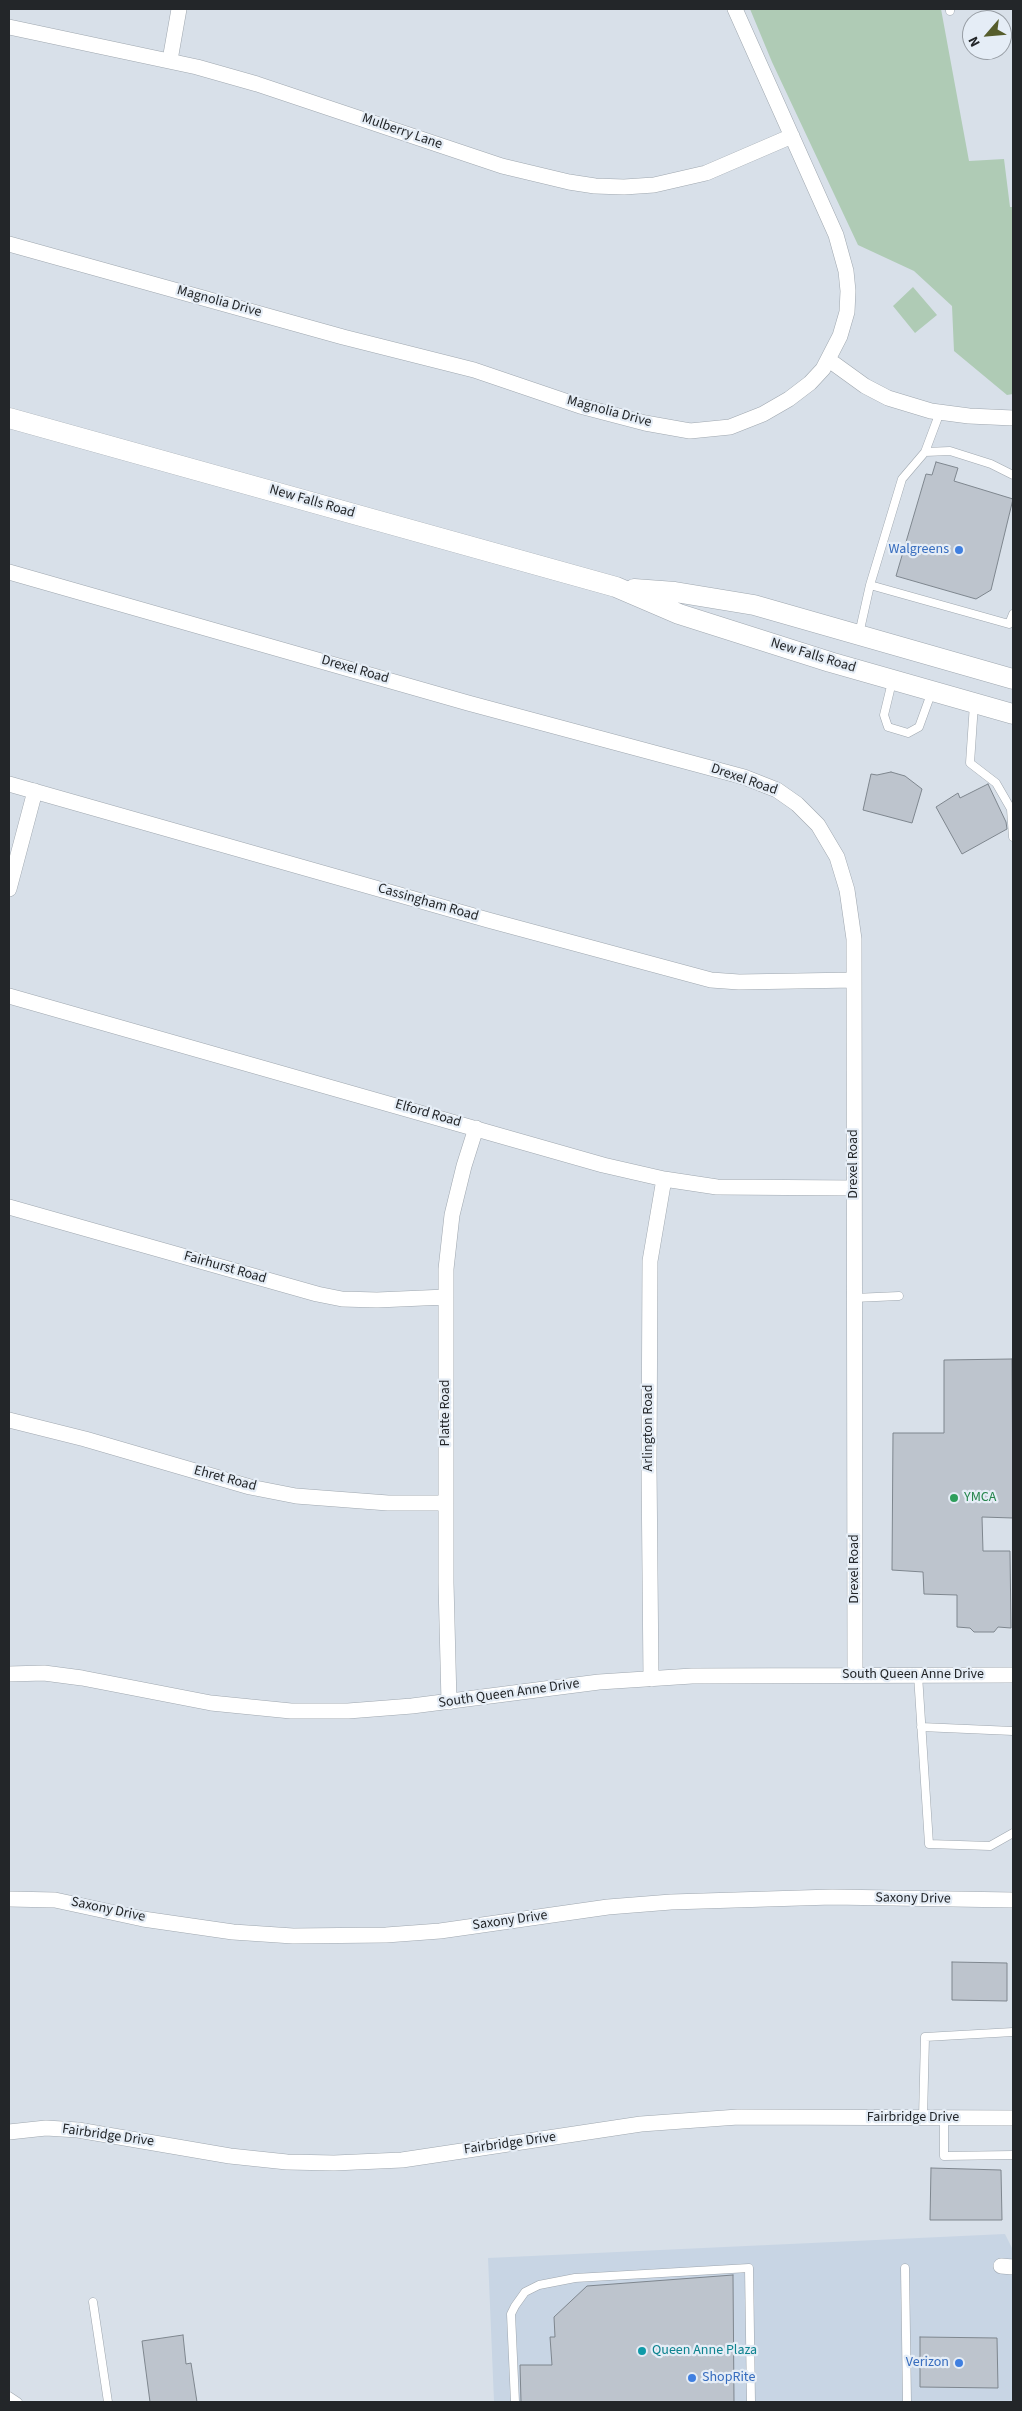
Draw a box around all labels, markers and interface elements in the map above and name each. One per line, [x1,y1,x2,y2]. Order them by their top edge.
north arrow [962,10,1012,60]
text: N [964,33,986,50]
street label: Mulberry Lane [360,110,444,154]
street label: Magnolia Drive [175,283,263,321]
street label: Magnolia Drive [565,393,653,431]
street label: New Falls Road [267,482,357,522]
place label: Walgreens [888,542,949,558]
marker: Walgreens [953,544,965,556]
street label: New Falls Road [768,635,858,677]
street label: Drexel Road [319,652,391,688]
street label: Drexel Road [708,761,780,799]
street label: Cassingham Road [376,881,480,925]
street label: Elford Road [393,1097,463,1131]
street label: Drexel Road [846,1129,862,1199]
street label: Fairhurst Road [182,1248,268,1288]
street label: Platte Road [438,1379,454,1447]
street label: Arlington Road [641,1385,657,1471]
street label: Ehret Road [192,1463,258,1495]
place label: YMCA [964,1490,996,1506]
marker: YMCA [948,1492,960,1504]
street label: Drexel Road [847,1534,863,1604]
street label: South Queen Anne Drive [842,1667,984,1683]
street label: South Queen Anne Drive [437,1676,581,1712]
street label: Saxony Drive [875,1890,951,1908]
street label: Saxony Drive [69,1894,147,1926]
street label: Saxony Drive [471,1907,549,1935]
street label: Fairbridge Drive [867,2110,959,2126]
street label: Fairbridge Drive [61,2121,155,2151]
street label: Fairbridge Drive [463,2129,557,2159]
place label: Queen Anne Plaza [652,2343,757,2359]
marker: Queen Anne Plaza [636,2345,648,2357]
place label: Verizon [906,2355,949,2371]
marker: Verizon [953,2357,965,2369]
place label: ShopRite [702,2370,755,2386]
marker: ShopRite [686,2372,698,2384]

